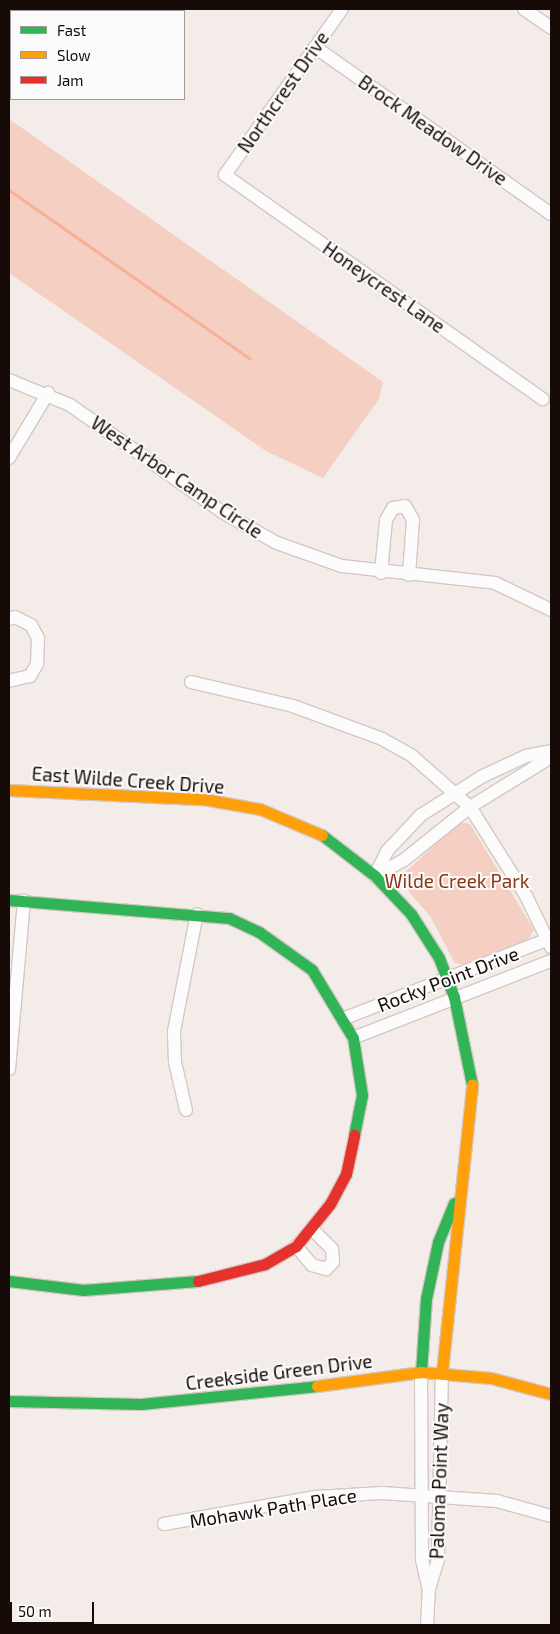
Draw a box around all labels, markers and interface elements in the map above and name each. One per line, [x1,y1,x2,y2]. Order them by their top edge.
legend [10,10,185,100]
text: Fast [57,21,86,39]
street label: Northcrest Drive [233,27,333,157]
text: Slow [57,46,91,64]
street label: Brock Meadow Drive [354,70,512,190]
text: Jam [57,71,83,89]
street label: Honeycrest Lane [318,236,450,338]
street label: West Arbor Camp Circle [86,411,268,543]
street label: East Wilde Creek Drive [31,762,225,798]
park label: Wilde Creek Park [384,870,530,892]
street label: Rocky Point Drive [374,941,522,1017]
street label: Creekside Green Drive [184,1349,374,1395]
street label: Paloma Point Way [425,1402,453,1560]
street label: Mohawk Path Place [188,1484,358,1532]
scale bar [12,1592,96,1624]
text: 50 m [18,1602,52,1620]

